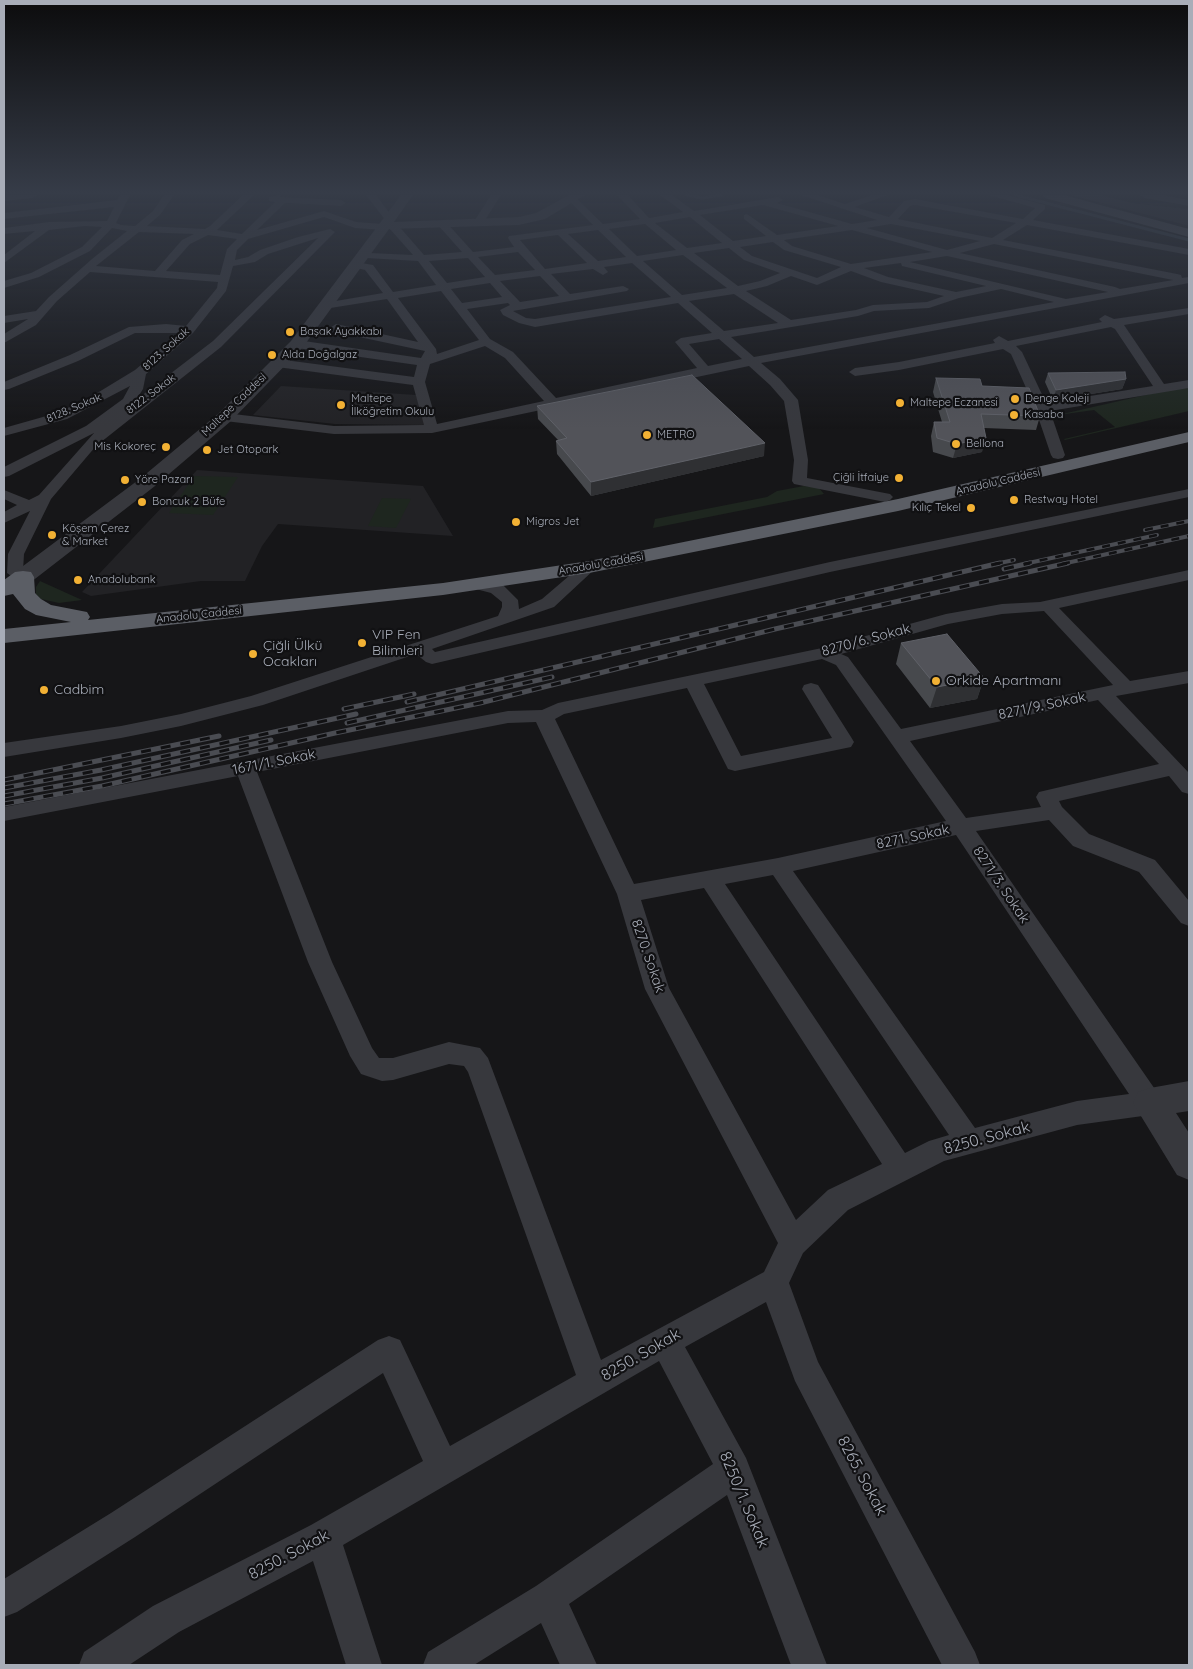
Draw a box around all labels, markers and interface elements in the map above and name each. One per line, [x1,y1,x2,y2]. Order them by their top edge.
street label: 8123. Sokak [140,325,192,373]
place label: Başak Ayakkabı [300,325,382,339]
marker: Başak Ayakkabı [284,326,296,338]
place label: Alda Doğalgaz [282,348,357,362]
marker: Alda Doğalgaz [266,349,278,361]
street label: 8122. Sokak [124,371,178,417]
street label: Maltepe Caddesi [199,371,269,439]
street label: 8128. Sokak [45,391,103,425]
place label: Maltepe İlköğretim Okulu [351,392,434,418]
place label: Denge Koleji [1025,392,1089,406]
marker: Denge Koleji [1009,393,1021,405]
place label: Maltepe Eczanesi [910,396,998,410]
marker: Maltepe Eczanesi [894,397,906,409]
marker: Maltepe İlköğretim Okulu [335,399,347,411]
place label: Kasaba [1024,408,1063,422]
marker: Kasaba [1008,409,1020,421]
place label: METRO [657,428,695,442]
marker: METRO [641,429,653,441]
place label: Bellona [966,437,1004,451]
marker: Bellona [950,438,962,450]
place label: Mis Kokoreç [94,440,156,454]
marker: Mis Kokoreç [160,441,172,453]
place label: Jet Otopark [217,443,278,457]
marker: Jet Otopark [201,444,213,456]
street label: Anadolu Caddesi [955,466,1041,498]
place label: Çiğli İtfaiye [833,471,889,485]
marker: Çiğli İtfaiye [893,472,905,484]
place label: Yöre Pazarı [135,473,193,487]
marker: Yöre Pazarı [119,474,131,486]
place label: Restway Hotel [1024,493,1098,507]
marker: Restway Hotel [1008,494,1020,506]
place label: Boncuk 2 Büfe [152,495,225,509]
marker: Boncuk 2 Büfe [136,496,148,508]
place label: Kılıç Tekel [912,501,961,515]
marker: Kılıç Tekel [965,502,977,514]
place label: Migros Jet [526,515,579,529]
marker: Migros Jet [510,516,522,528]
place label: Köşem Çerez & Market [62,522,129,548]
marker: Köşem Çerez & Market [46,529,58,541]
street label: Anadolu Caddesi [557,550,645,578]
place label: Anadolubank [88,573,156,587]
marker: Anadolubank [72,574,84,586]
street label: Anadolu Caddesi [155,604,243,626]
street label: 8270/6. Sokak [820,620,912,660]
place label: VIP Fen Bilimleri [372,627,422,660]
marker: VIP Fen Bilimleri [356,637,368,649]
place label: Çiğli Ülkü Ocakları [263,638,322,670]
marker: Çiğli Ülkü Ocakları [247,648,259,660]
place label: Orkide Apartmanı [946,673,1061,689]
marker: Orkide Apartmanı [930,675,942,687]
place label: Cadbim [54,682,104,698]
marker: Cadbim [38,684,50,696]
street label: 8271/9. Sokak [997,689,1087,723]
street label: 1671/1. Sokak [231,746,317,778]
street label: 8271. Sokak [875,821,951,853]
street label: 8271/3. Sokak [969,843,1033,927]
street label: 8270. Sokak [628,917,668,995]
street label: 8250. Sokak [942,1117,1032,1159]
street label: 8250. Sokak [598,1325,684,1385]
street label: 8265. Sokak [833,1433,891,1519]
street label: 8250/1. Sokak [715,1449,773,1551]
street label: 8250. Sokak [245,1526,333,1584]

